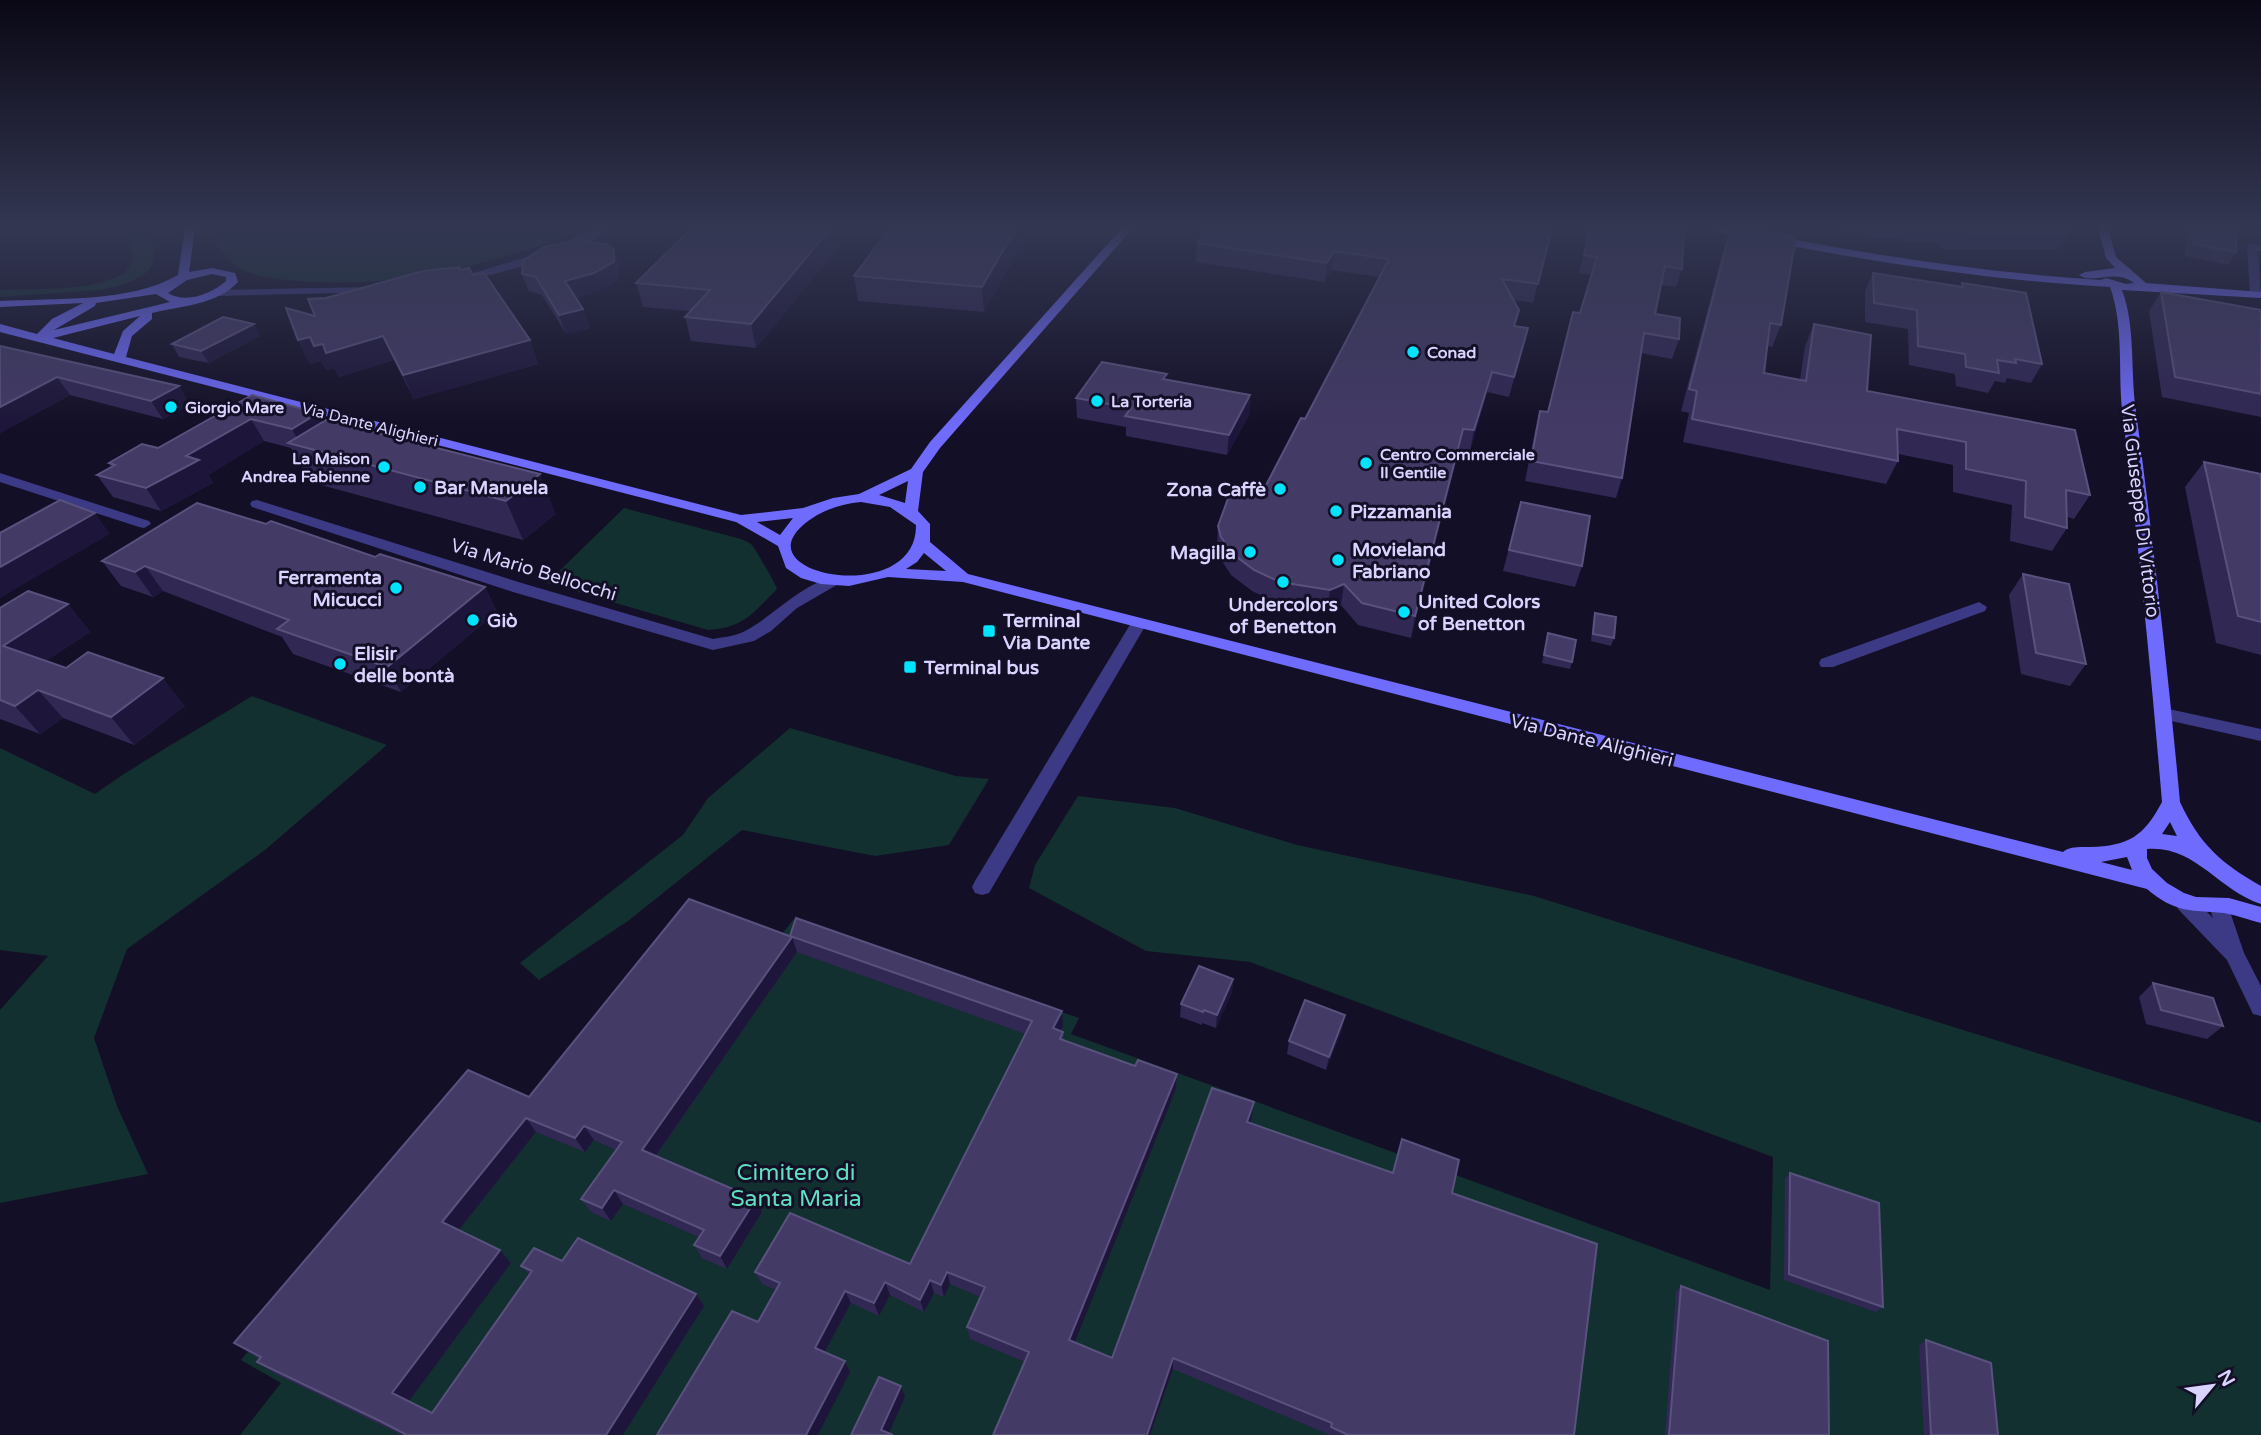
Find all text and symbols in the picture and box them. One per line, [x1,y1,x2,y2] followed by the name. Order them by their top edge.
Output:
[1427,343,1476,363] place label: Conad
[1405,344,1421,360] marker: Conad
[1111,392,1192,412] place label: La Torteria
[1089,393,1105,409] marker: La Torteria
[185,398,284,418] place label: Giorgio Mare
[299,398,440,452] street label: Via Dante Alighieri
[163,399,179,415] marker: Giorgio Mare
[2116,403,2164,619] street label: Via Giuseppe Di Vittorio
[1380,445,1535,483] place label: Centro Commerciale Il Gentile
[241,449,370,487] place label: La Maison Andrea Fabienne
[1358,455,1374,471] marker: Centro Commerciale Il Gentile
[376,459,392,475] marker: La Maison Andrea Fabienne
[434,477,548,499] place label: Bar Manuela
[412,479,428,495] marker: Bar Manuela
[1167,479,1266,501] place label: Zona Caffè
[1272,481,1288,497] marker: Zona Caffè
[1350,501,1452,523] place label: Pizzamania
[1328,503,1344,519] marker: Pizzamania
[448,534,619,606] street label: Via Mario Bellocchi
[1352,539,1446,583] place label: Movieland Fabriano
[1170,542,1236,565] place label: Magilla
[1242,544,1258,560] marker: Magilla
[1330,552,1346,568] marker: Movieland Fabriano
[278,567,382,611] place label: Ferramenta Micucci
[1275,574,1291,590] marker: Undercolors of Benetton
[388,580,404,596] marker: Ferramenta Micucci
[1418,591,1540,635] place label: United Colors of Benetton
[1228,594,1338,638] place label: Undercolors of Benetton
[1396,604,1412,620] marker: United Colors of Benetton
[487,610,518,632] place label: Giò
[1002,610,1091,654] place label: Terminal Via Dante
[465,612,481,628] marker: Giò
[981,623,997,639] marker: Terminal Via Dante
[354,643,455,687] place label: Elisir delle bontà
[332,656,348,672] marker: Elisir delle bontà
[923,657,1039,679] place label: Terminal bus
[902,659,918,675] marker: Terminal bus
[1508,710,1675,772] street label: Via Dante Alighieri
[730,1159,862,1213] park label: Cimitero di Santa Maria
[2177,1351,2247,1421] north arrow
[2213,1366,2239,1390] text: N

